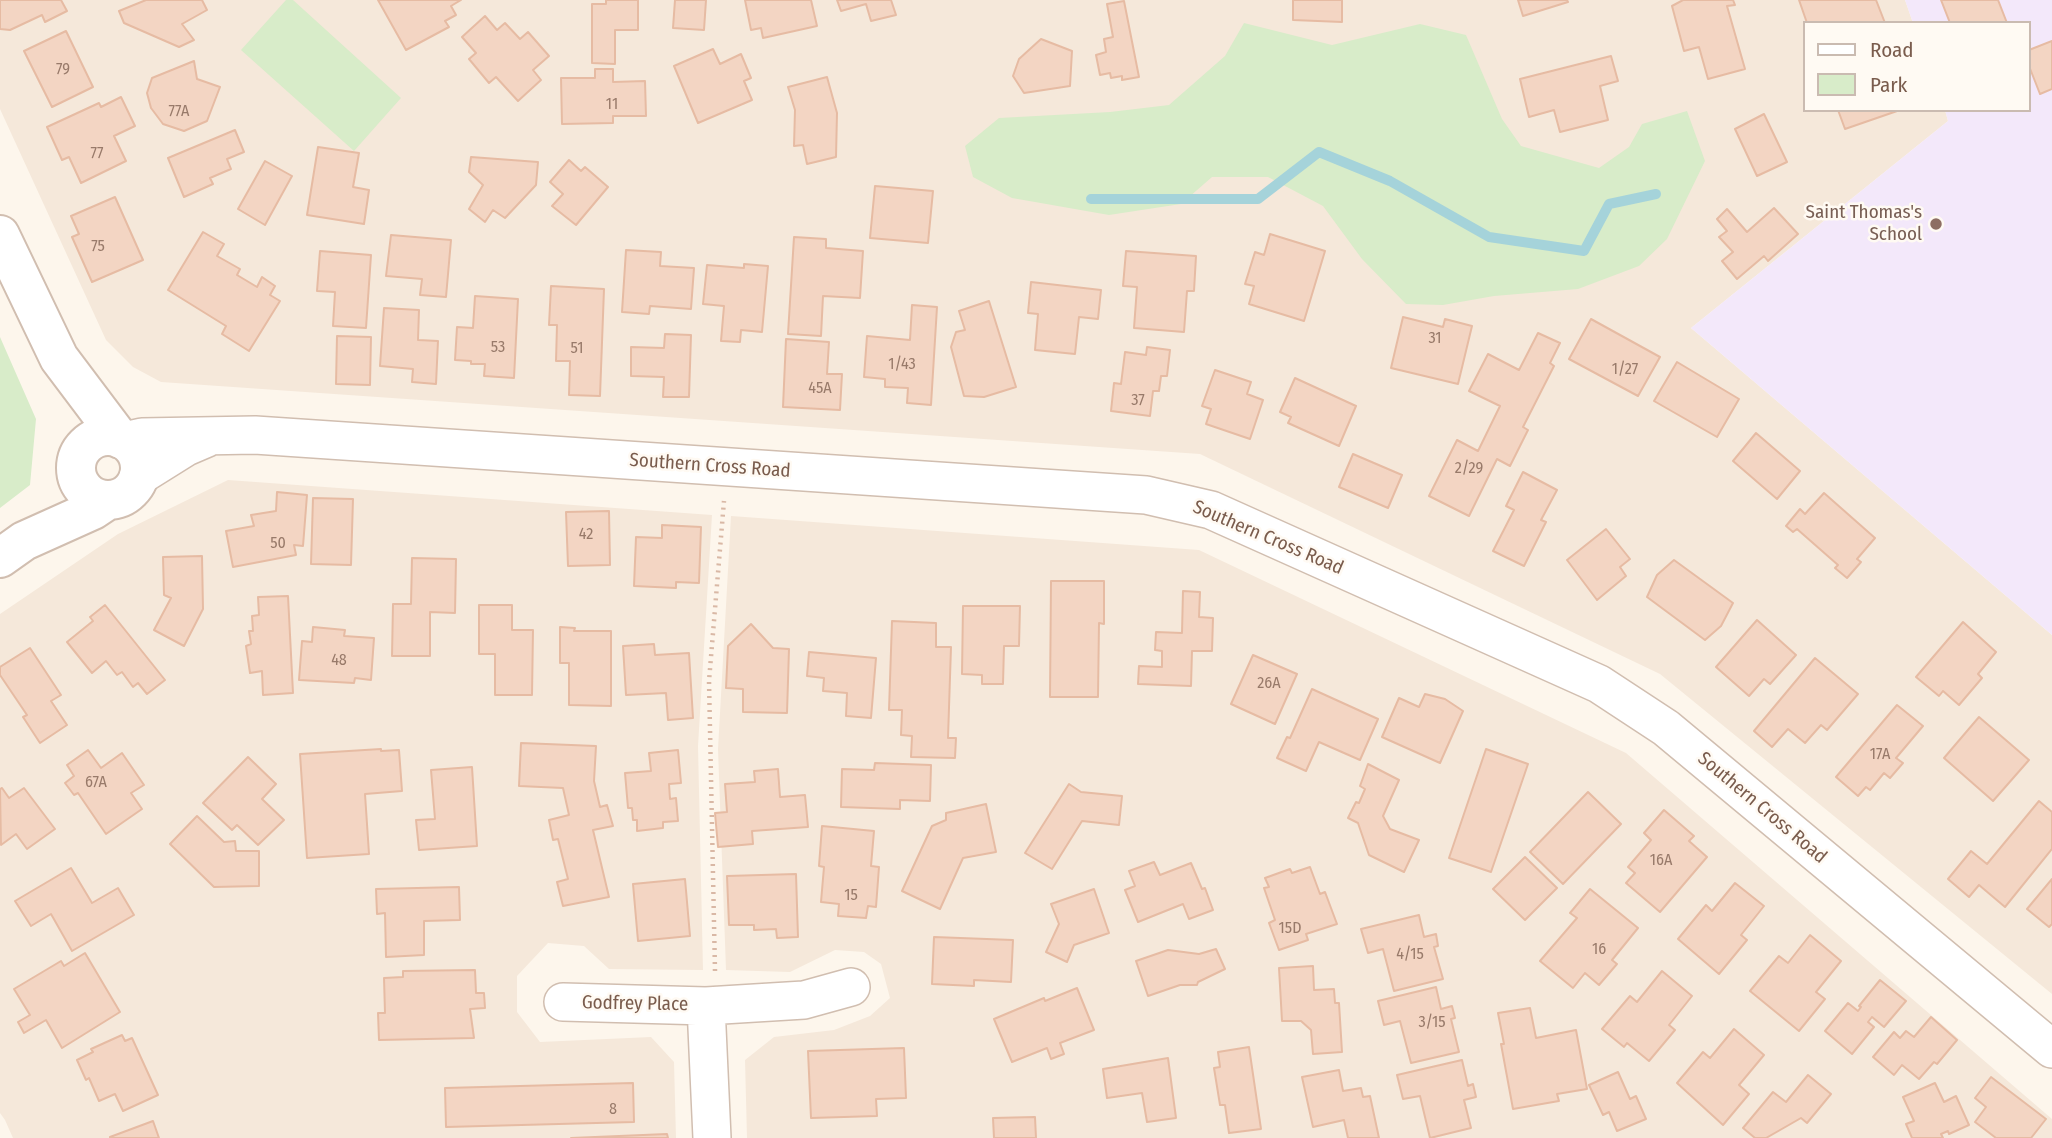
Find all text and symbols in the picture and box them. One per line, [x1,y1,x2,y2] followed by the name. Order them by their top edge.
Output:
[1804,21,2031,112] legend
[1870,37,1914,63] text: Road
[56,60,70,80] house number: 79
[1870,72,1907,98] text: Park
[606,95,618,115] house number: 11
[169,102,189,122] house number: 77A
[90,144,104,164] house number: 77
[1806,202,1922,246] place label: Saint Thomas's School
[1928,216,1944,232] marker: Saint Thomas's School
[91,237,105,257] house number: 75
[1428,329,1442,349] house number: 31
[491,338,505,358] house number: 53
[571,339,583,359] house number: 51
[888,355,916,375] house number: 1/43
[1612,360,1638,380] house number: 1/27
[808,379,832,399] house number: 45A
[1131,391,1145,411] house number: 37
[629,449,791,483] street label: Southern Cross Road
[1455,459,1483,479] house number: 2/29
[1189,496,1347,580] street label: Southern Cross Road
[579,525,593,545] house number: 42
[270,534,286,554] house number: 50
[331,651,347,671] house number: 48
[1257,674,1281,694] house number: 26A
[1870,745,1890,765] house number: 17A
[1693,747,1831,869] street label: Southern Cross Road
[85,773,107,793] house number: 67A
[1650,851,1672,871] house number: 16A
[844,886,858,906] house number: 15
[1279,919,1301,939] house number: 15D
[1592,940,1606,960] house number: 16
[1396,945,1424,965] house number: 4/15
[582,992,688,1016] street label: Godfrey Place
[1418,1013,1446,1033] house number: 3/15
[609,1100,617,1120] house number: 8

